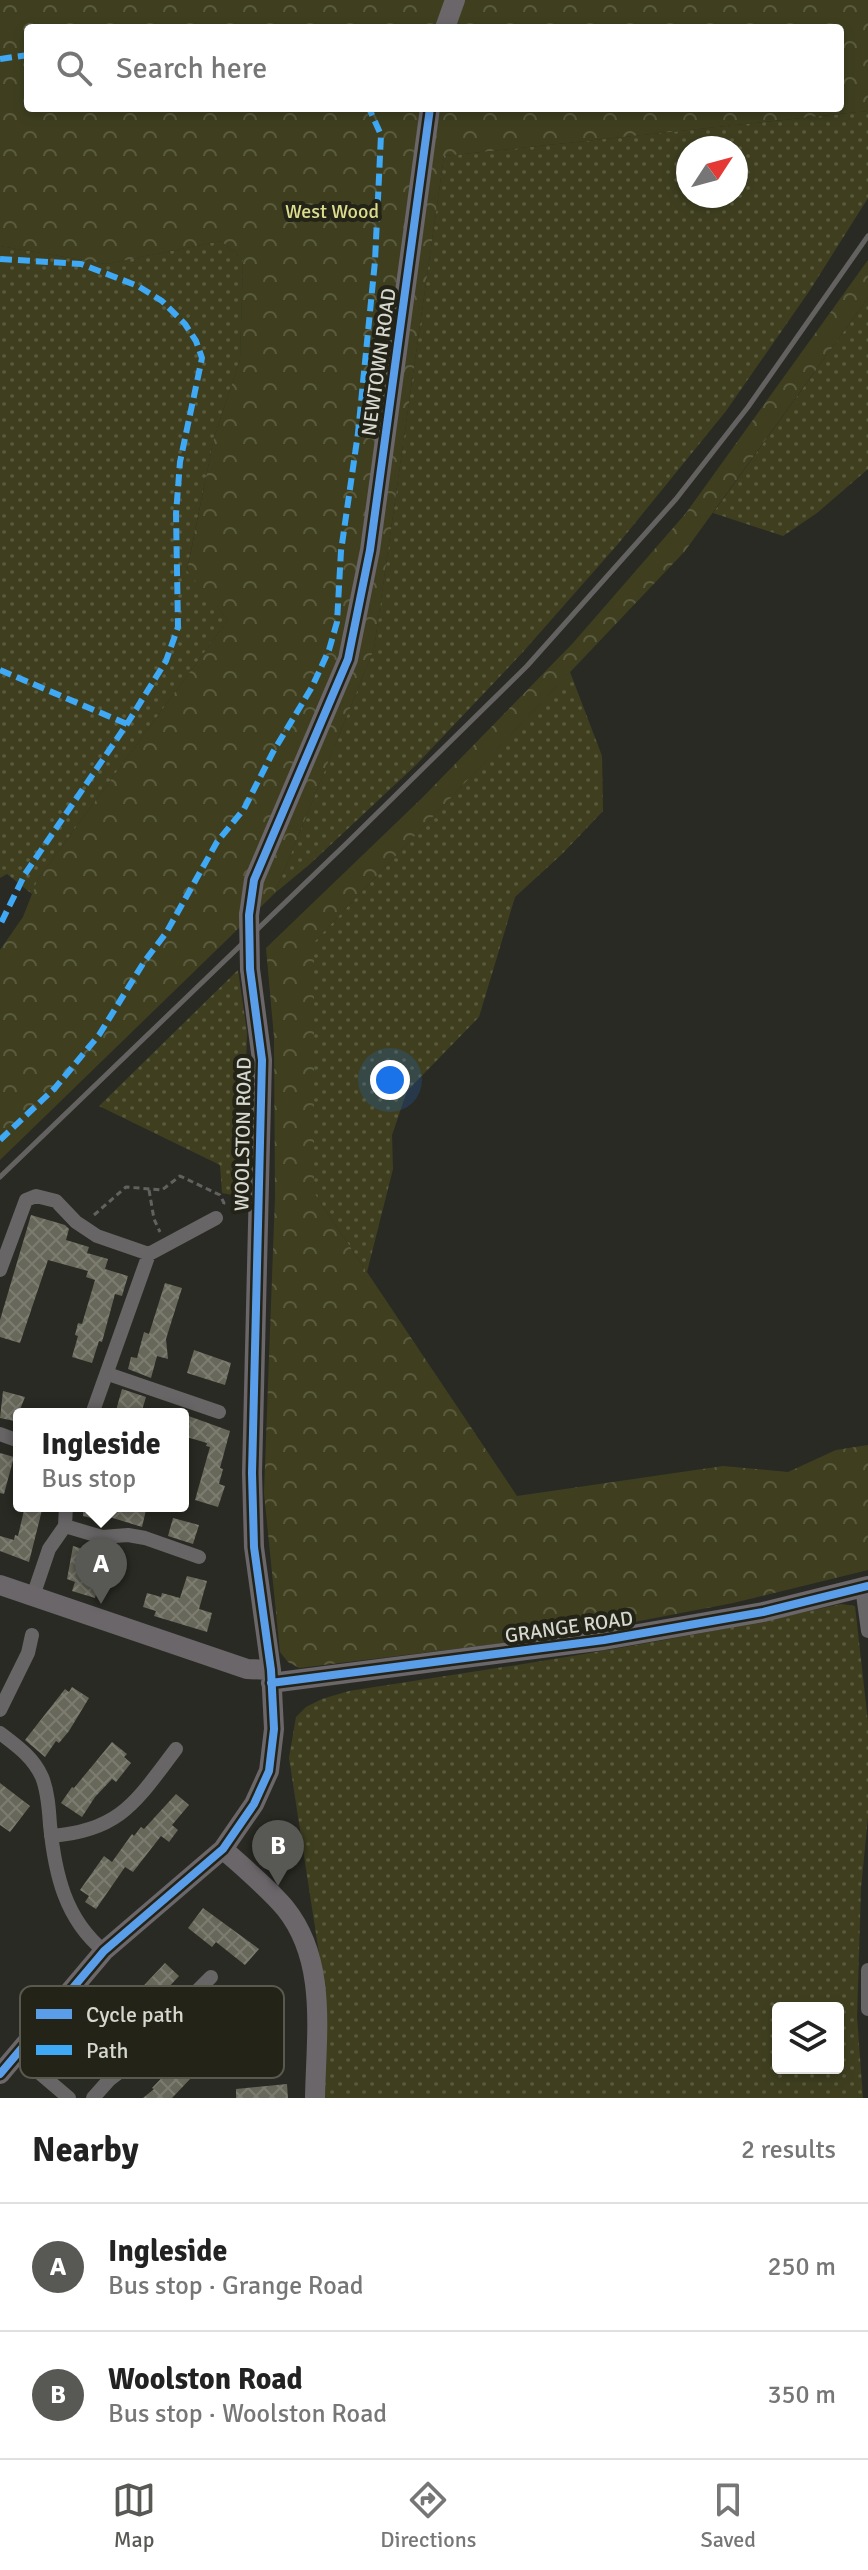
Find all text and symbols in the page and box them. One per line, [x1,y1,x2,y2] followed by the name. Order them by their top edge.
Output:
[24,24,844,112] search box
[52,46,96,90] icon: search
[116,50,267,87] text: Search here
[676,136,748,208] north arrow
[285,199,379,224] park label: West Wood
[356,286,402,438] street label: NEWTOWN ROAD
[229,1057,257,1211] street label: WOOLSTON ROAD
[370,1060,410,1100] your location
[13,1408,189,1512] popup
[41,1426,161,1463] text: Ingleside
[41,1463,136,1495] text: Bus stop
[75,1538,127,1604] pin: A
[503,1606,635,1648] street label: GRANGE ROAD
[252,1820,304,1886] pin: B
[20,1986,284,2078] legend
[86,2001,184,2028] text: Cycle path
[772,2002,844,2074] map controls
[772,2002,844,2074] button: layers
[86,2037,129,2064] text: Path
[32,2129,139,2171] text: Nearby
[741,2134,836,2166] text: 2 results
[108,2233,227,2270] text: Ingleside
[50,2251,66,2283] text: A
[767,2251,836,2283] text: 250 m
[108,2270,364,2302] text: Bus stop · Grange Road
[108,2361,303,2398] text: Woolston Road
[50,2379,66,2411] text: B
[767,2379,836,2411] text: 350 m
[108,2398,387,2430] text: Bus stop · Woolston Road
[112,2478,156,2553] tab: Map
[380,2478,476,2553] tab: Directions
[701,2478,756,2553] tab: Saved

